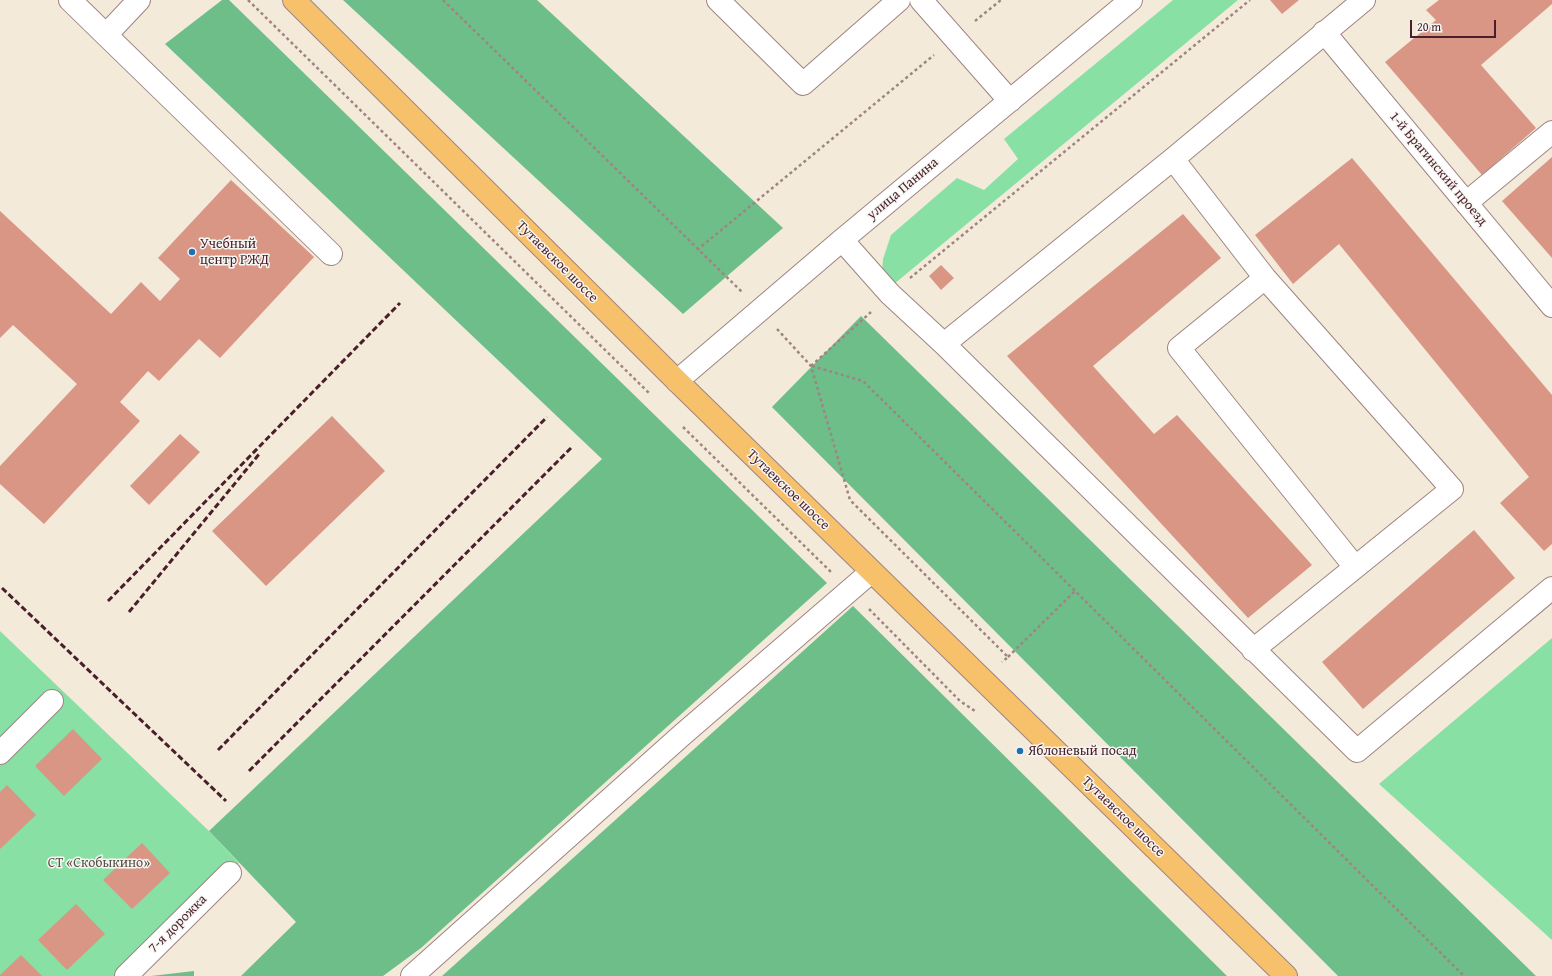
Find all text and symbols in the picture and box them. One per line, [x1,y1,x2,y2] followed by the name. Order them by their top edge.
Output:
[1412,12,1498,38] scale bar
[1417,18,1441,35] text: 20 m
[1385,109,1491,229] street label: 1-й Брагинский проезд
[864,154,942,224] street label: улица Панина
[513,218,601,306] street label: Тутаевское шоссе
[200,236,269,268] place label: Учебный центр РЖД
[187,247,197,257] marker: Учебный центр РЖД
[743,446,833,534] street label: Тутаевское шоссе
[1028,743,1136,759] place label: Яблоневый посад
[1015,746,1025,756] marker: Яблоневый посад
[1078,773,1168,861] street label: Тутаевское шоссе
[48,855,150,871] park label: СТ «Скобыкино»
[145,891,211,957] street label: 7-я дорожка

